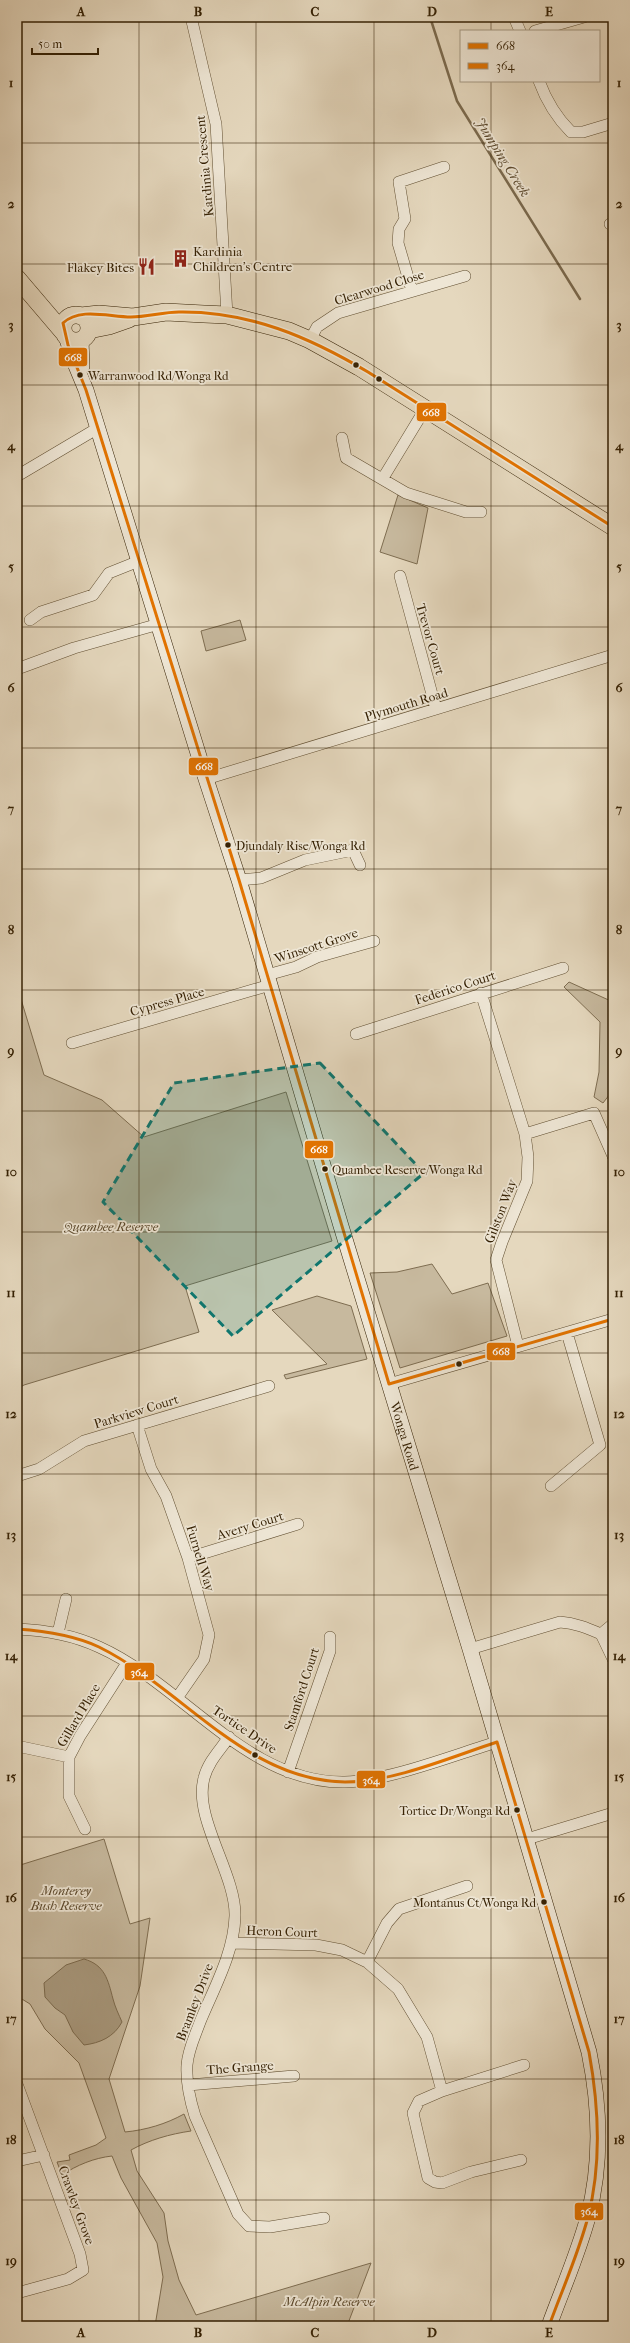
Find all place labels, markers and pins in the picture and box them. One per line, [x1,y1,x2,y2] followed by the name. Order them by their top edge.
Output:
[193,244,293,274] place label: Kardinia Children's Centre
[170,248,190,268] building icon: Kardinia Children's Centre
[137,257,157,277] restaurant icon: Flakey Bites
[67,260,134,275] place label: Flakey Bites
[351,360,361,370] unlabelled marker
[87,369,229,383] place label: Warranwood Rd/Wonga Rd
[75,370,85,380] marker: Warranwood Rd/Wonga Rd
[374,374,384,384] unlabelled marker
[236,839,366,853] place label: Djundaly Rise/Wonga Rd
[223,840,233,850] marker: Djundaly Rise/Wonga Rd
[332,1163,483,1177] place label: Quambee Reserve/Wonga Rd
[320,1164,330,1174] marker: Quambee Reserve/Wonga Rd
[454,1359,464,1369] unlabelled marker
[250,1750,260,1760] unlabelled marker
[400,1804,510,1818] place label: Tortice Dr/Wonga Rd
[512,1805,522,1815] marker: Tortice Dr/Wonga Rd
[413,1896,536,1910] place label: Montanus Ct/Wonga Rd
[539,1897,549,1907] marker: Montanus Ct/Wonga Rd

